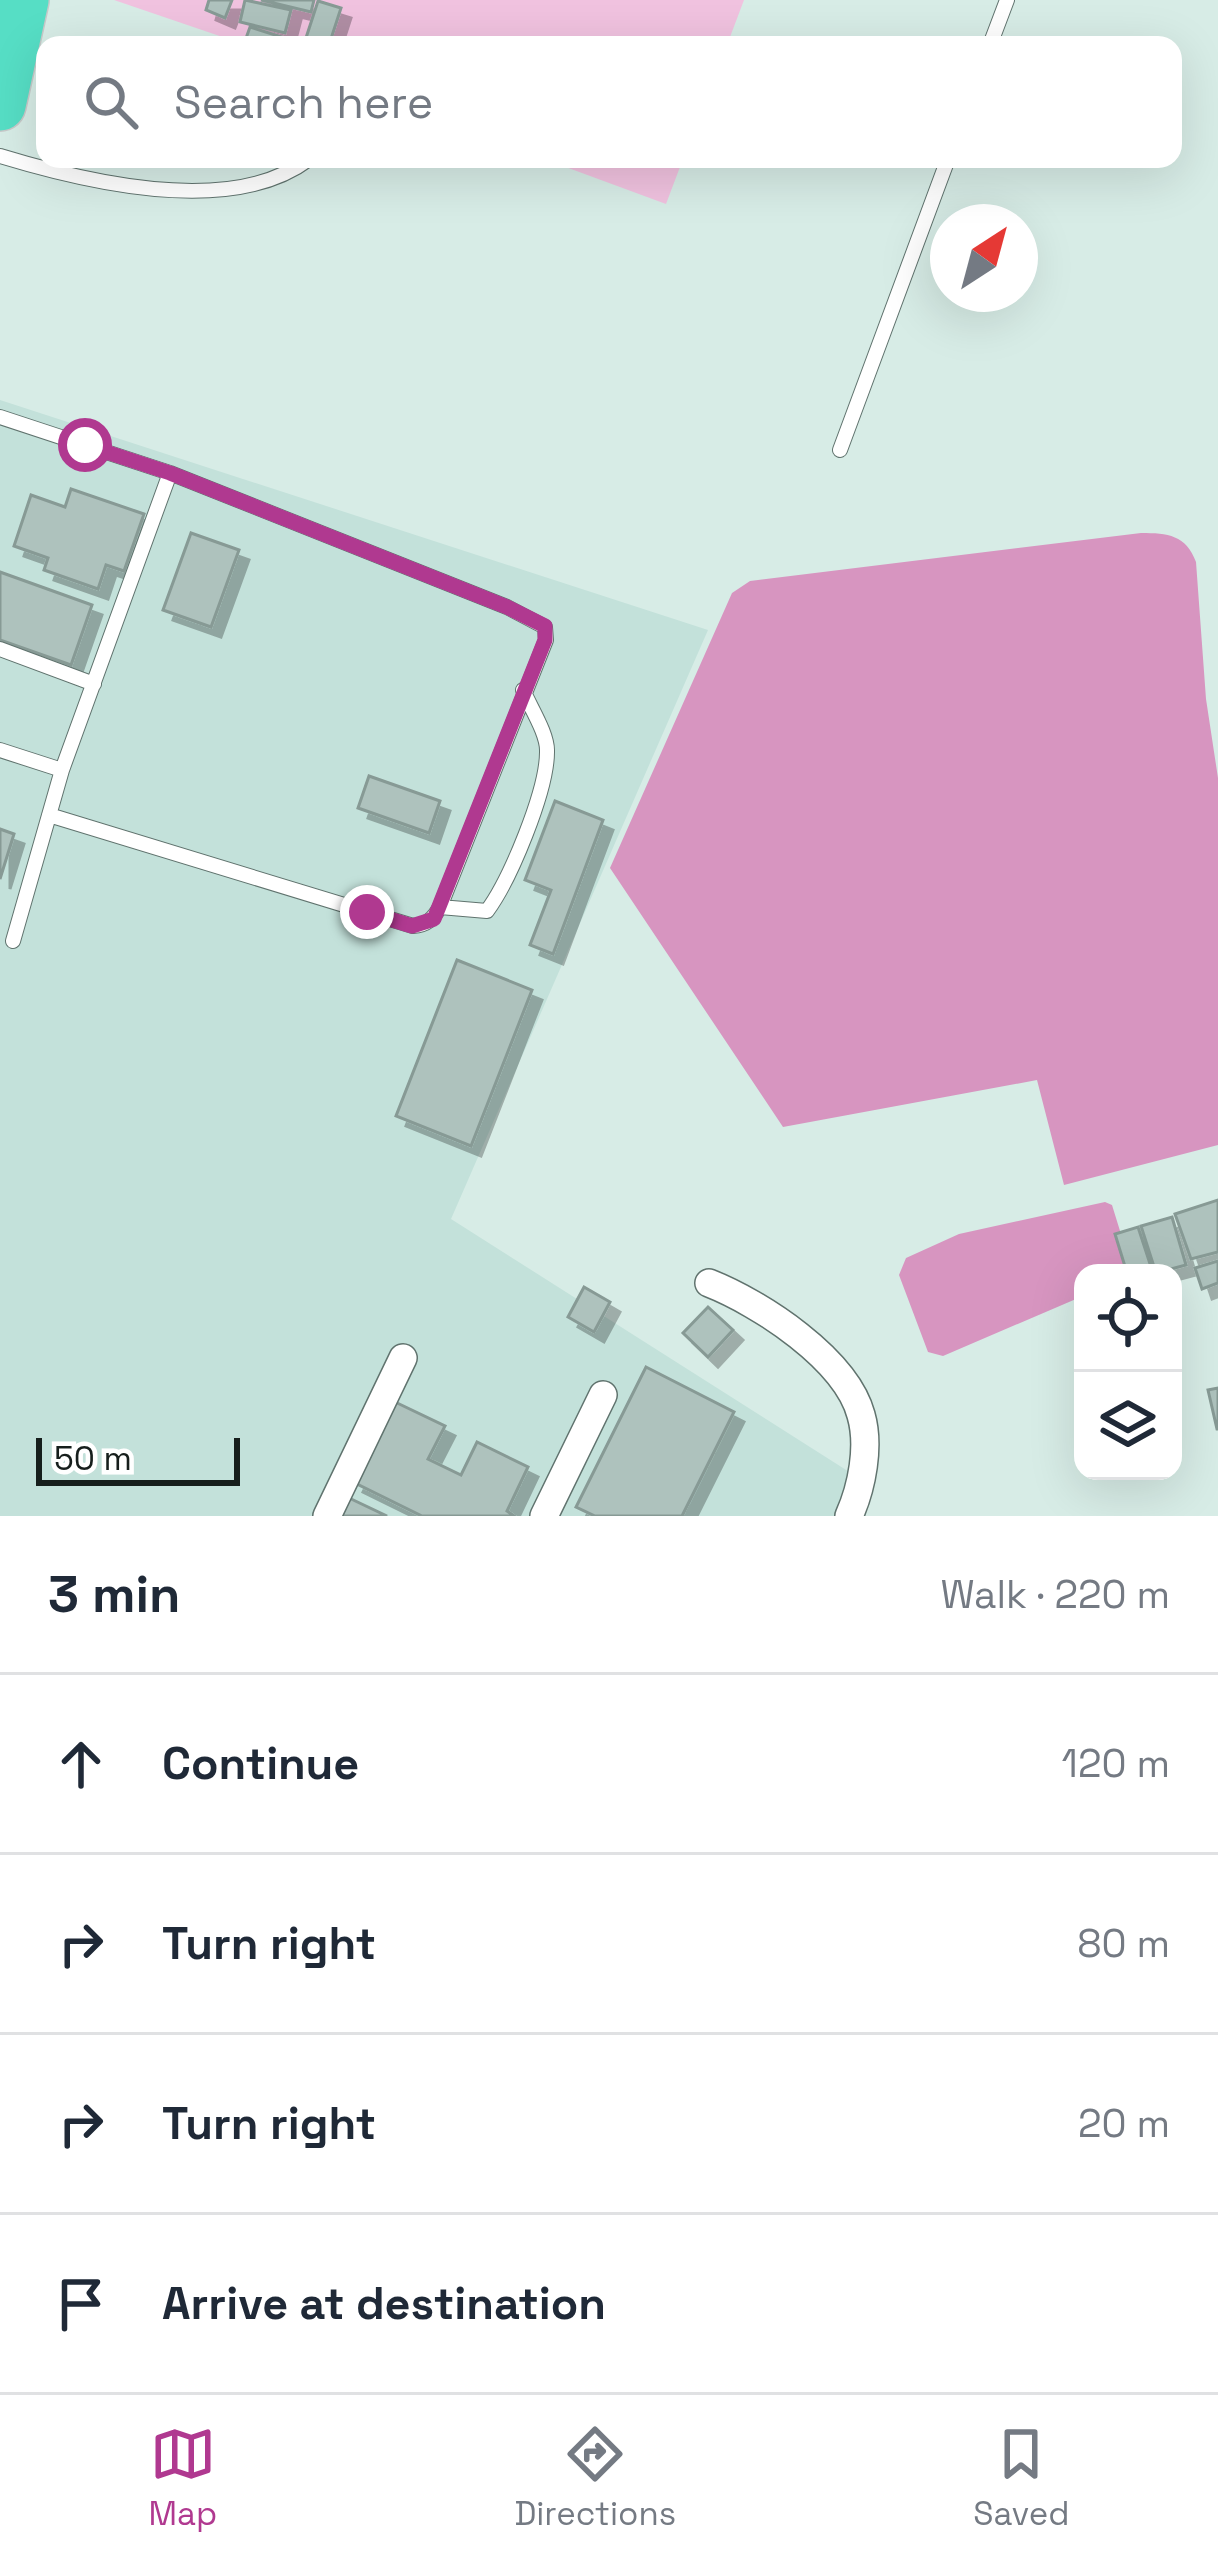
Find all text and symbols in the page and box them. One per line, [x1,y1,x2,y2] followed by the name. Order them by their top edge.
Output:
[36,36,1182,168] search box
[78,69,144,135] icon: search
[174,74,433,131] text: Search here
[930,204,1038,312] north arrow
[58,418,112,472] route start
[340,885,394,939] route end
[1074,1264,1182,1480] map controls
[1074,1264,1182,1372] button: locate
[1074,1372,1182,1480] button: layers
[36,1432,240,1485] scale bar
[54,1438,132,1480] text: 50 m
[48,1562,181,1627] text: 3 min
[940,1570,1170,1619] text: Walk · 220 m
[48,1731,114,1797] icon: ahead
[162,1735,359,1792] text: Continue
[1062,1739,1170,1788] text: 120 m
[48,1911,114,1977] icon: right
[162,1915,376,1972] text: Turn right
[1077,1919,1170,1968] text: 80 m
[48,2091,114,2157] icon: right
[162,2095,376,2152] text: Turn right
[1078,2099,1170,2148] text: 20 m
[48,2271,114,2337] icon: arrive
[162,2275,606,2332] text: Arrive at destination
[149,2421,217,2535] tab: Map
[514,2421,676,2535] tab: Directions
[973,2421,1069,2535] tab: Saved

